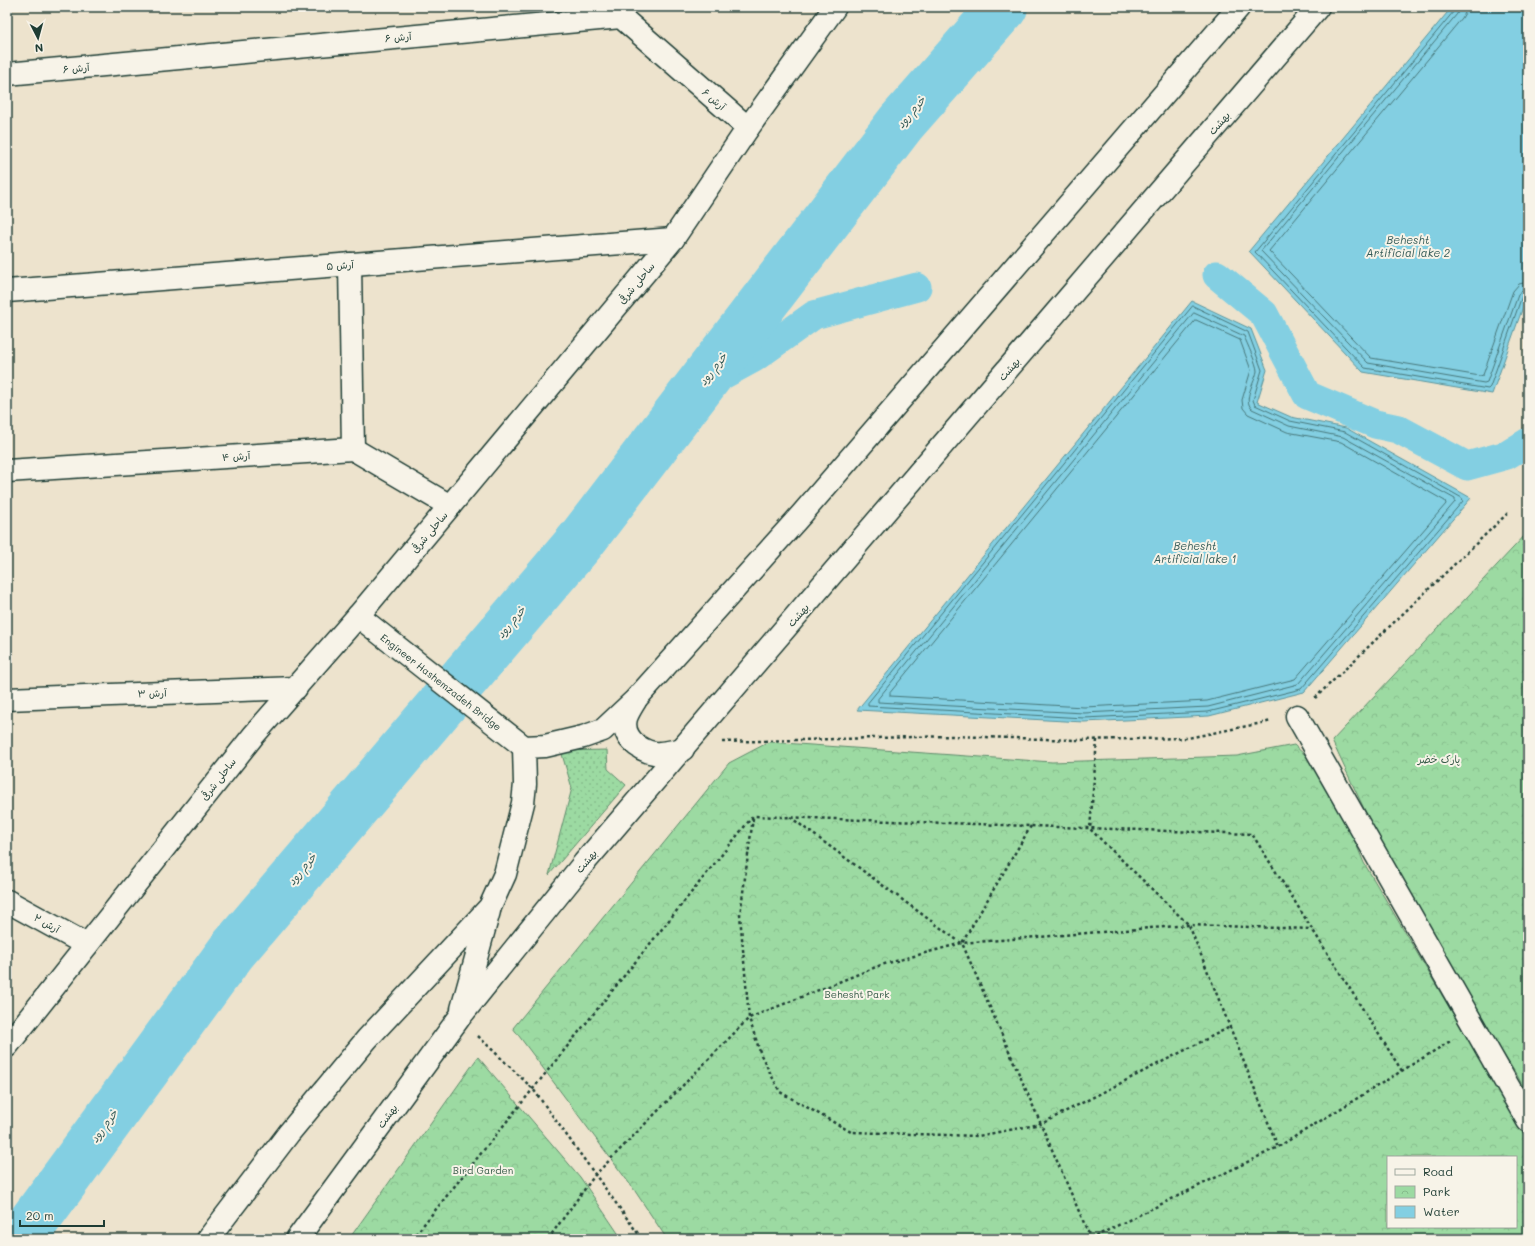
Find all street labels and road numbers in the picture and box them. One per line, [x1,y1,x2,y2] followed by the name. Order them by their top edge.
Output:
[384,29,412,45] street label: آرش ۶
[62,60,90,76] street label: آرش ۶
[699,85,729,113] street label: آرش ۶
[1205,108,1233,138] street label: بهشت
[326,257,355,273] street label: آرش ۵
[614,259,658,307] street label: ساحلی شرقی
[995,354,1023,384] street label: بهشت
[221,448,251,464] street label: آرش ۴
[407,508,451,556] street label: ساحلی شرقی
[784,600,812,630] street label: بهشت
[378,630,504,734] street label: Engineer Hashemzadeh Bridge
[137,685,167,701] street label: آرش ۳
[197,755,240,804] street label: ساحلی شرقی
[572,846,600,876] street label: بهشت
[32,910,63,936] street label: آرش ۲
[374,1101,400,1131] street label: بهشت

